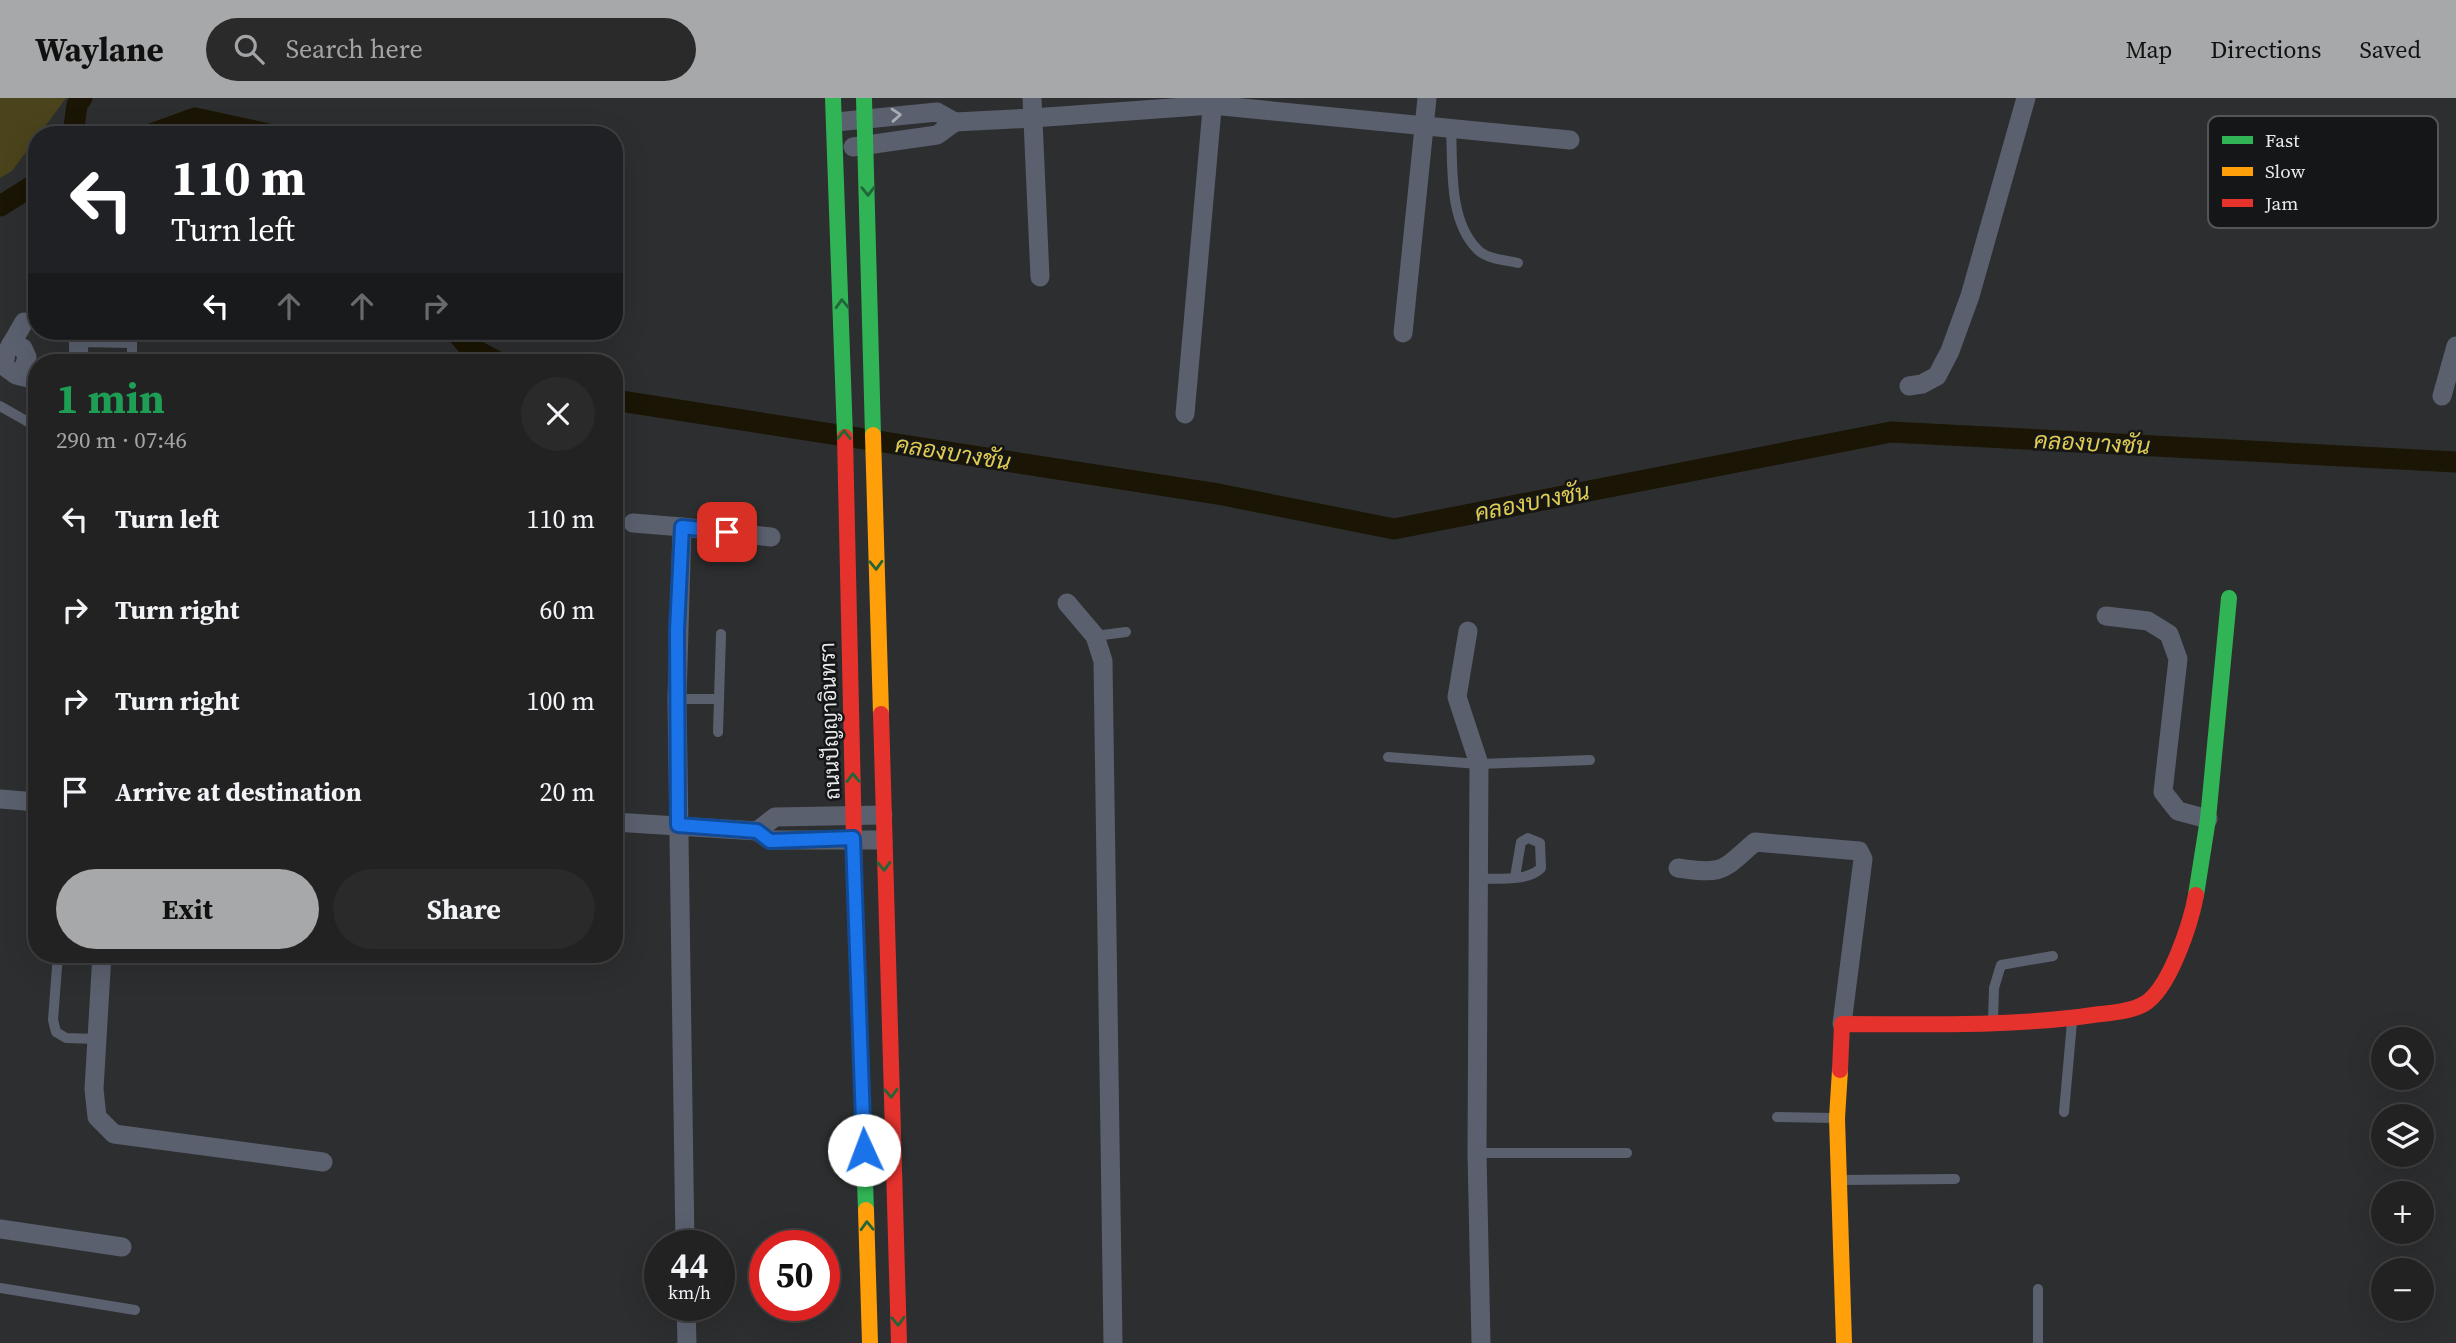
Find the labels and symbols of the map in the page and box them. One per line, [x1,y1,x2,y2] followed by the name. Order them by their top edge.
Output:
[891,107,902,122] one-way arrow
[2208,116,2438,228] legend
[2265,127,2300,153] text: Fast
[2265,158,2306,184] text: Slow
[860,186,876,196] one-way arrow
[2264,190,2298,216] text: Jam
[835,298,850,309] one-way arrow
[2033,424,2151,462] water label: คลองบางชัน
[893,428,1013,478] water label: คลองบางชัน
[836,430,852,440] one-way arrow
[1472,475,1592,529] water label: คลองบางชัน
[697,502,757,562] pin
[868,560,883,571] one-way arrow
[812,642,847,800] street label: ถนนปัญญาอินทรา
[845,772,861,783] one-way arrow
[876,861,891,872] one-way arrow
[883,1088,898,1099] one-way arrow
[827,1113,901,1187] position arrow
[859,1220,874,1231] one-way arrow
[749,1230,840,1321] speed limit sign: 50
[890,1315,905,1326] one-way arrow

